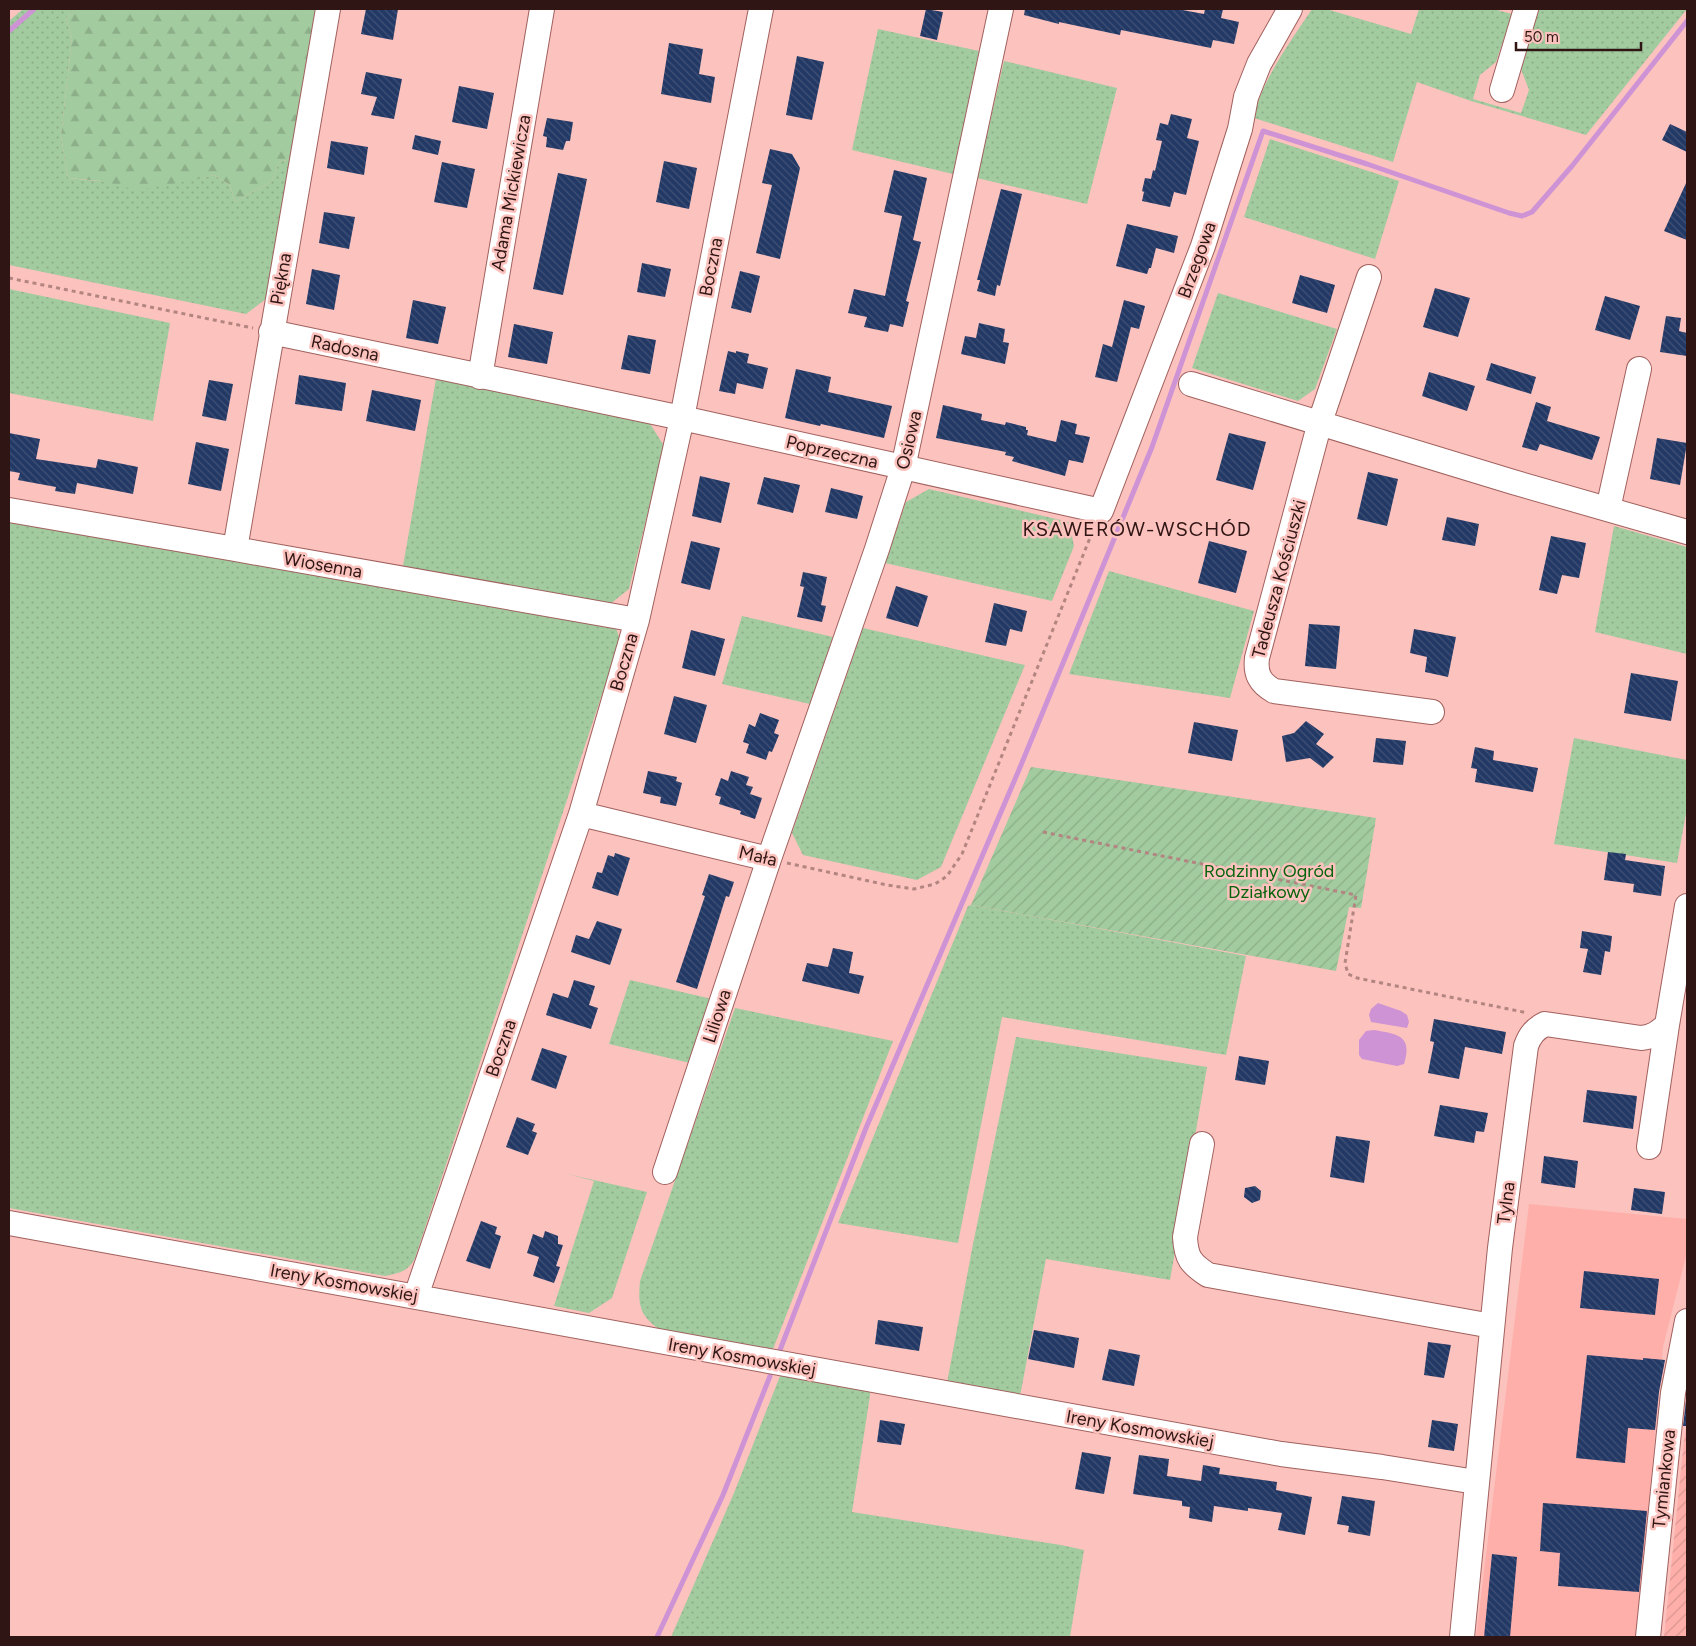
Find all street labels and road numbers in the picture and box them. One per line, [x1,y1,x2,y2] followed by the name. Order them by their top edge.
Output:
[486,113,536,273] street label: Adama Mickiewicza
[1173,219,1221,301] street label: Brzegowa
[695,236,727,298] street label: Boczna
[266,251,296,307] street label: Piękna
[309,330,381,366] street label: Radosna
[892,408,926,472] street label: Osiowa
[784,431,880,473] street label: Poprzeczna
[1247,497,1311,661] street label: Tadeusza Kościuszki
[282,547,364,583] street label: Wiosenna
[605,630,643,694] street label: Boczna
[737,841,779,871] street label: Mała
[698,986,736,1046] street label: Liliowa
[481,1016,521,1080] street label: Boczna
[1492,1181,1520,1225] street label: Tylna
[268,1259,420,1307] street label: Ireny Kosmowskiej
[666,1333,818,1381] street label: Ireny Kosmowskiej
[1064,1405,1216,1453] street label: Ireny Kosmowskiej
[1648,1428,1680,1530] street label: Tymiankowa

